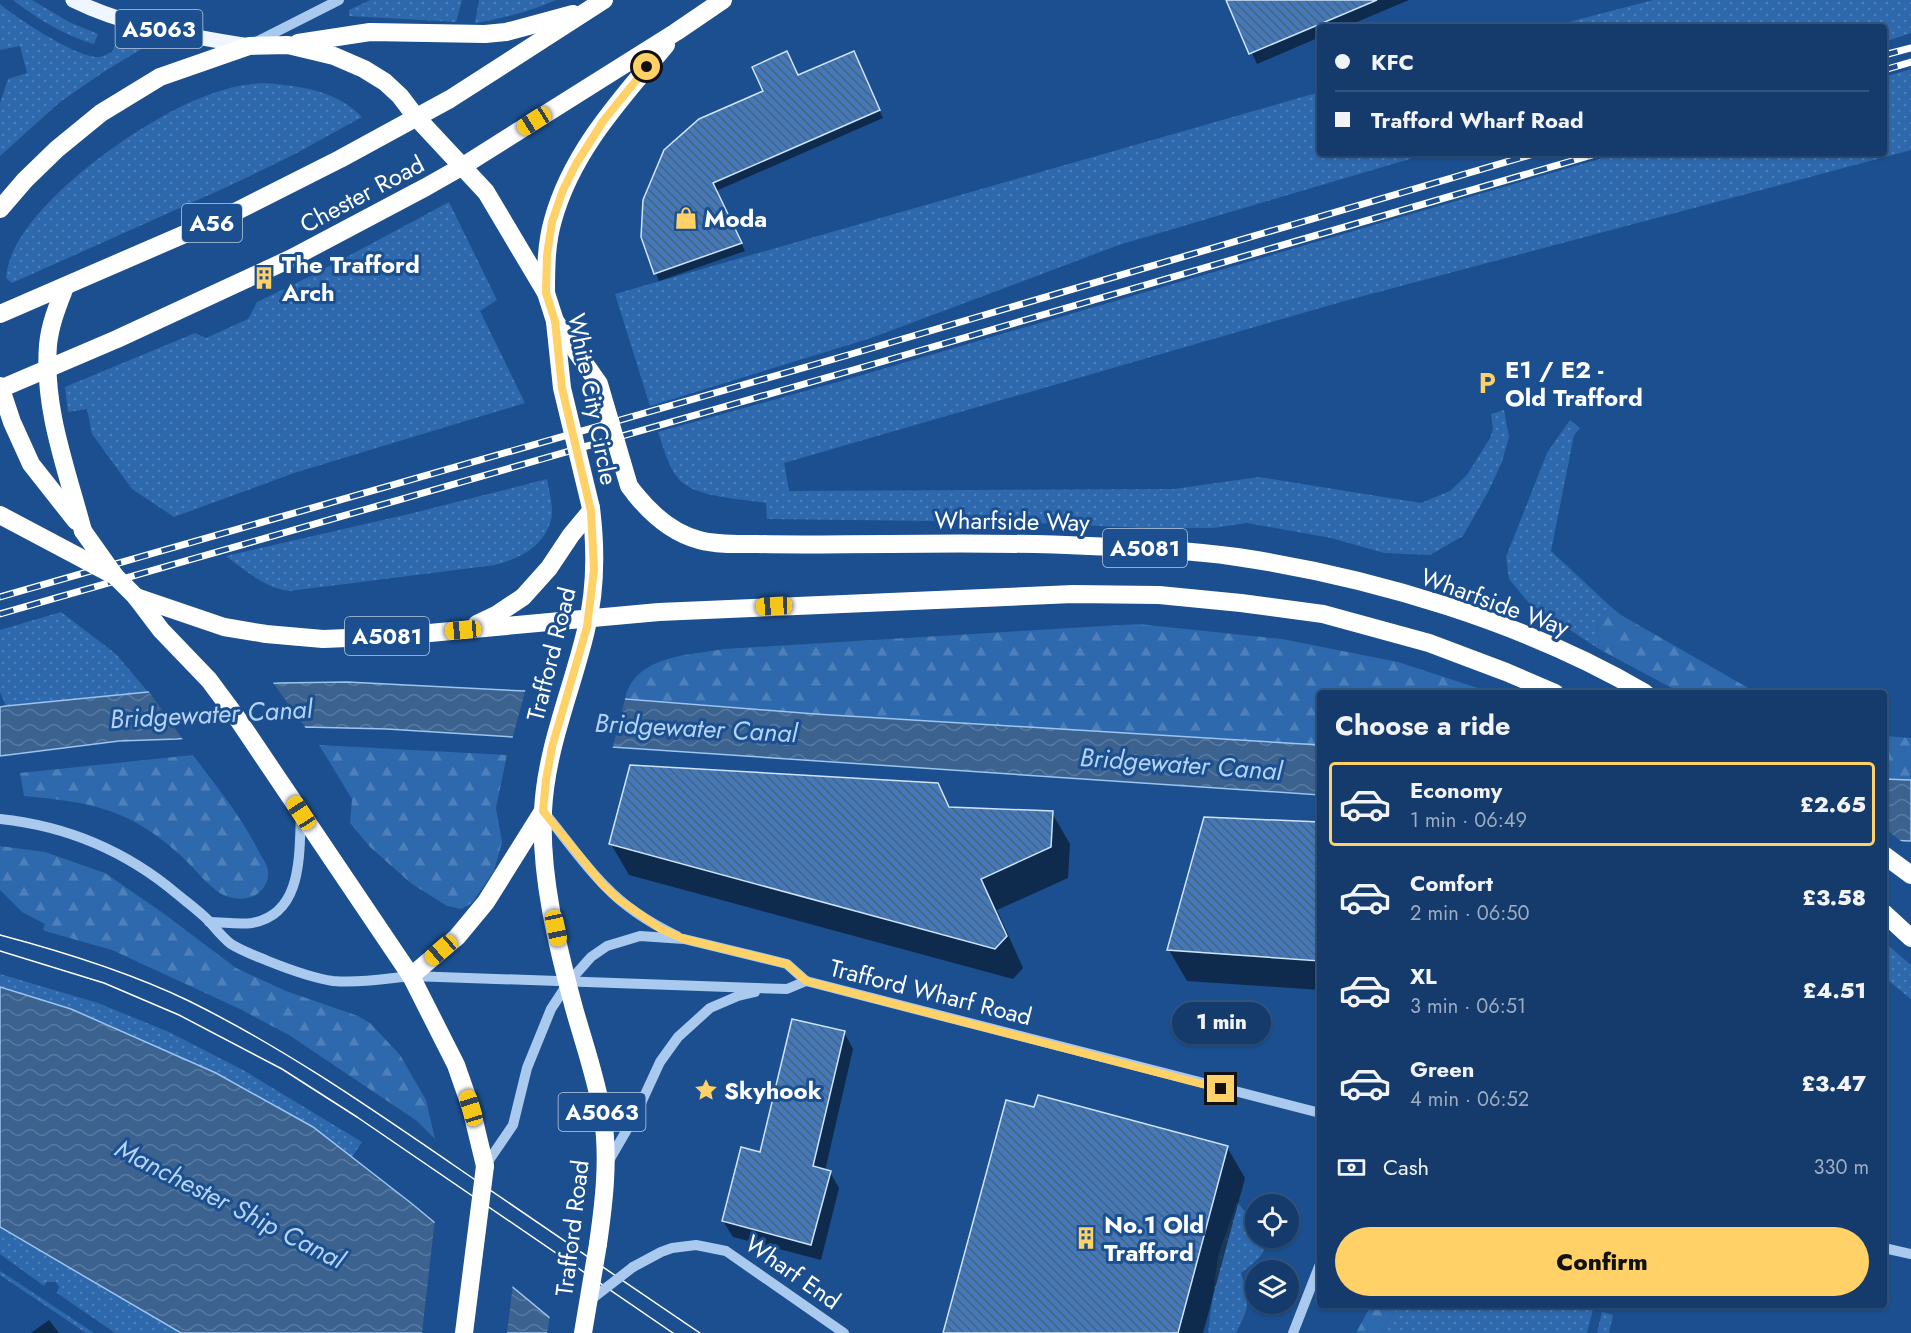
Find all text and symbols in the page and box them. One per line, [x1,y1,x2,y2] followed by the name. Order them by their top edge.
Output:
[116,10,202,48] road number: A5063
[1371,46,1414,78] text: KFC
[633,53,660,80] route start
[514,104,554,138] car
[1371,104,1583,136] text: Trafford Wharf Road
[294,147,430,241] street label: Chester Road
[704,201,767,236] place label: Moda
[182,204,242,242] road number: A56
[673,205,699,231] shop icon: Moda
[281,247,420,310] place label: The Trafford Arch
[251,265,277,291] building icon: The Trafford Arch
[559,310,627,488] street label: White City Circle
[1505,352,1643,415] place label: E1 / E2 - Old Trafford
[1474,370,1500,396] parking icon: E1 / E2 - Old Trafford
[934,502,1090,540] street label: Wharfside Way
[1103,529,1187,567] road number: A5081
[1416,559,1574,645] street label: Wharfside Way
[517,583,585,725] street label: Trafford Road
[756,596,792,616] car
[345,617,429,655] road number: A5081
[444,619,482,641] car
[109,690,314,738] water label: Bridgewater Canal
[594,704,799,752] water label: Bridgewater Canal
[1335,706,1510,745] text: Choose a ride
[1079,738,1285,790] water label: Bridgewater Canal
[1410,774,1502,806] text: Economy
[1338,777,1392,831] icon: car
[1800,788,1866,820] text: £2.65
[284,793,318,833] car
[1410,806,1527,835] text: 1 min · 06:49
[1410,867,1493,899] text: Comfort
[1338,870,1392,924] icon: car
[1802,881,1866,913] text: £3.58
[1410,899,1529,928] text: 2 min · 06:50
[543,909,569,947] car
[422,931,460,969] car
[826,950,1036,1034] street label: Trafford Wharf Road
[1410,960,1437,992] text: XL
[1338,963,1392,1017] icon: car
[1803,974,1866,1006] text: £4.51
[1410,992,1526,1021] text: 3 min · 06:51
[1172,1002,1270,1044] callout: 1 min
[1196,1008,1247,1037] text: 1 min
[1410,1053,1474,1085] text: Green
[1338,1056,1392,1110] icon: car
[1801,1067,1866,1099] text: £3.47
[724,1073,822,1108] place label: Skyhook
[1207,1075,1234,1102] route end
[693,1077,719,1103] place icon: Skyhook
[1410,1085,1529,1114] text: 4 min · 06:52
[457,1088,485,1128] car
[558,1093,646,1131] road number: A5063
[109,1130,352,1279] water label: Manchester Ship Canal
[1335,1151,1368,1184] icon: cash
[1383,1151,1429,1183] text: Cash
[1814,1153,1869,1182] text: 330 m
[546,1158,598,1298] street label: Trafford Road
[1245,1194,1299,1314] map controls
[1245,1194,1299,1248] button: locate
[1104,1207,1204,1270] place label: No.1 Old Trafford
[1073,1225,1099,1251] building icon: No.1 Old Trafford
[738,1226,848,1318] street label: Wharf End
[1335,1227,1869,1296] button: Confirm
[1245,1260,1299,1314] button: layers

